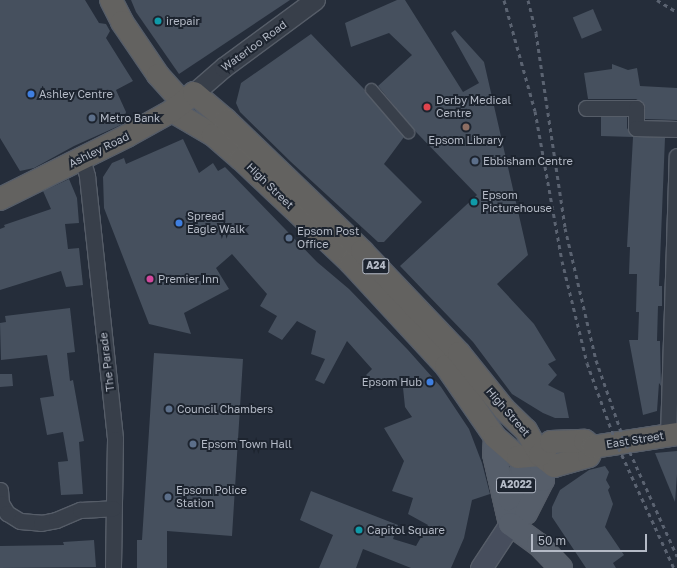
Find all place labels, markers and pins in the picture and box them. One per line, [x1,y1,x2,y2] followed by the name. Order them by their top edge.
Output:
[166,14,200,28] place label: irepair
[153,16,163,26] marker: irepair
[39,87,113,101] place label: Ashley Centre
[26,89,36,99] marker: Ashley Centre
[436,94,511,120] place label: Derby Medical Centre
[421,101,433,113] marker: Derby Medical Centre
[100,111,160,125] place label: Metro Bank
[87,113,97,123] marker: Metro Bank
[461,122,471,132] marker: Epsom Library
[428,133,504,147] place label: Epsom Library
[483,154,573,168] place label: Ebbisham Centre
[470,156,480,166] marker: Ebbisham Centre
[482,189,552,215] place label: Epsom Picturehouse
[469,197,479,207] marker: Epsom Picturehouse
[187,210,245,236] place label: Spread Eagle Walk
[174,218,184,228] marker: Spread Eagle Walk
[297,225,359,251] place label: Epsom Post Office
[284,233,294,243] marker: Epsom Post Office
[158,272,219,286] place label: Premier Inn
[145,274,155,284] marker: Premier Inn
[362,375,422,389] place label: Epsom Hub
[425,377,435,387] marker: Epsom Hub
[177,402,273,416] place label: Council Chambers
[164,404,174,414] marker: Council Chambers
[201,437,292,451] place label: Epsom Town Hall
[188,439,198,449] marker: Epsom Town Hall
[176,484,247,510] place label: Epsom Police Station
[163,492,173,502] marker: Epsom Police Station
[367,523,445,537] place label: Capitol Square
[354,525,364,535] marker: Capitol Square

